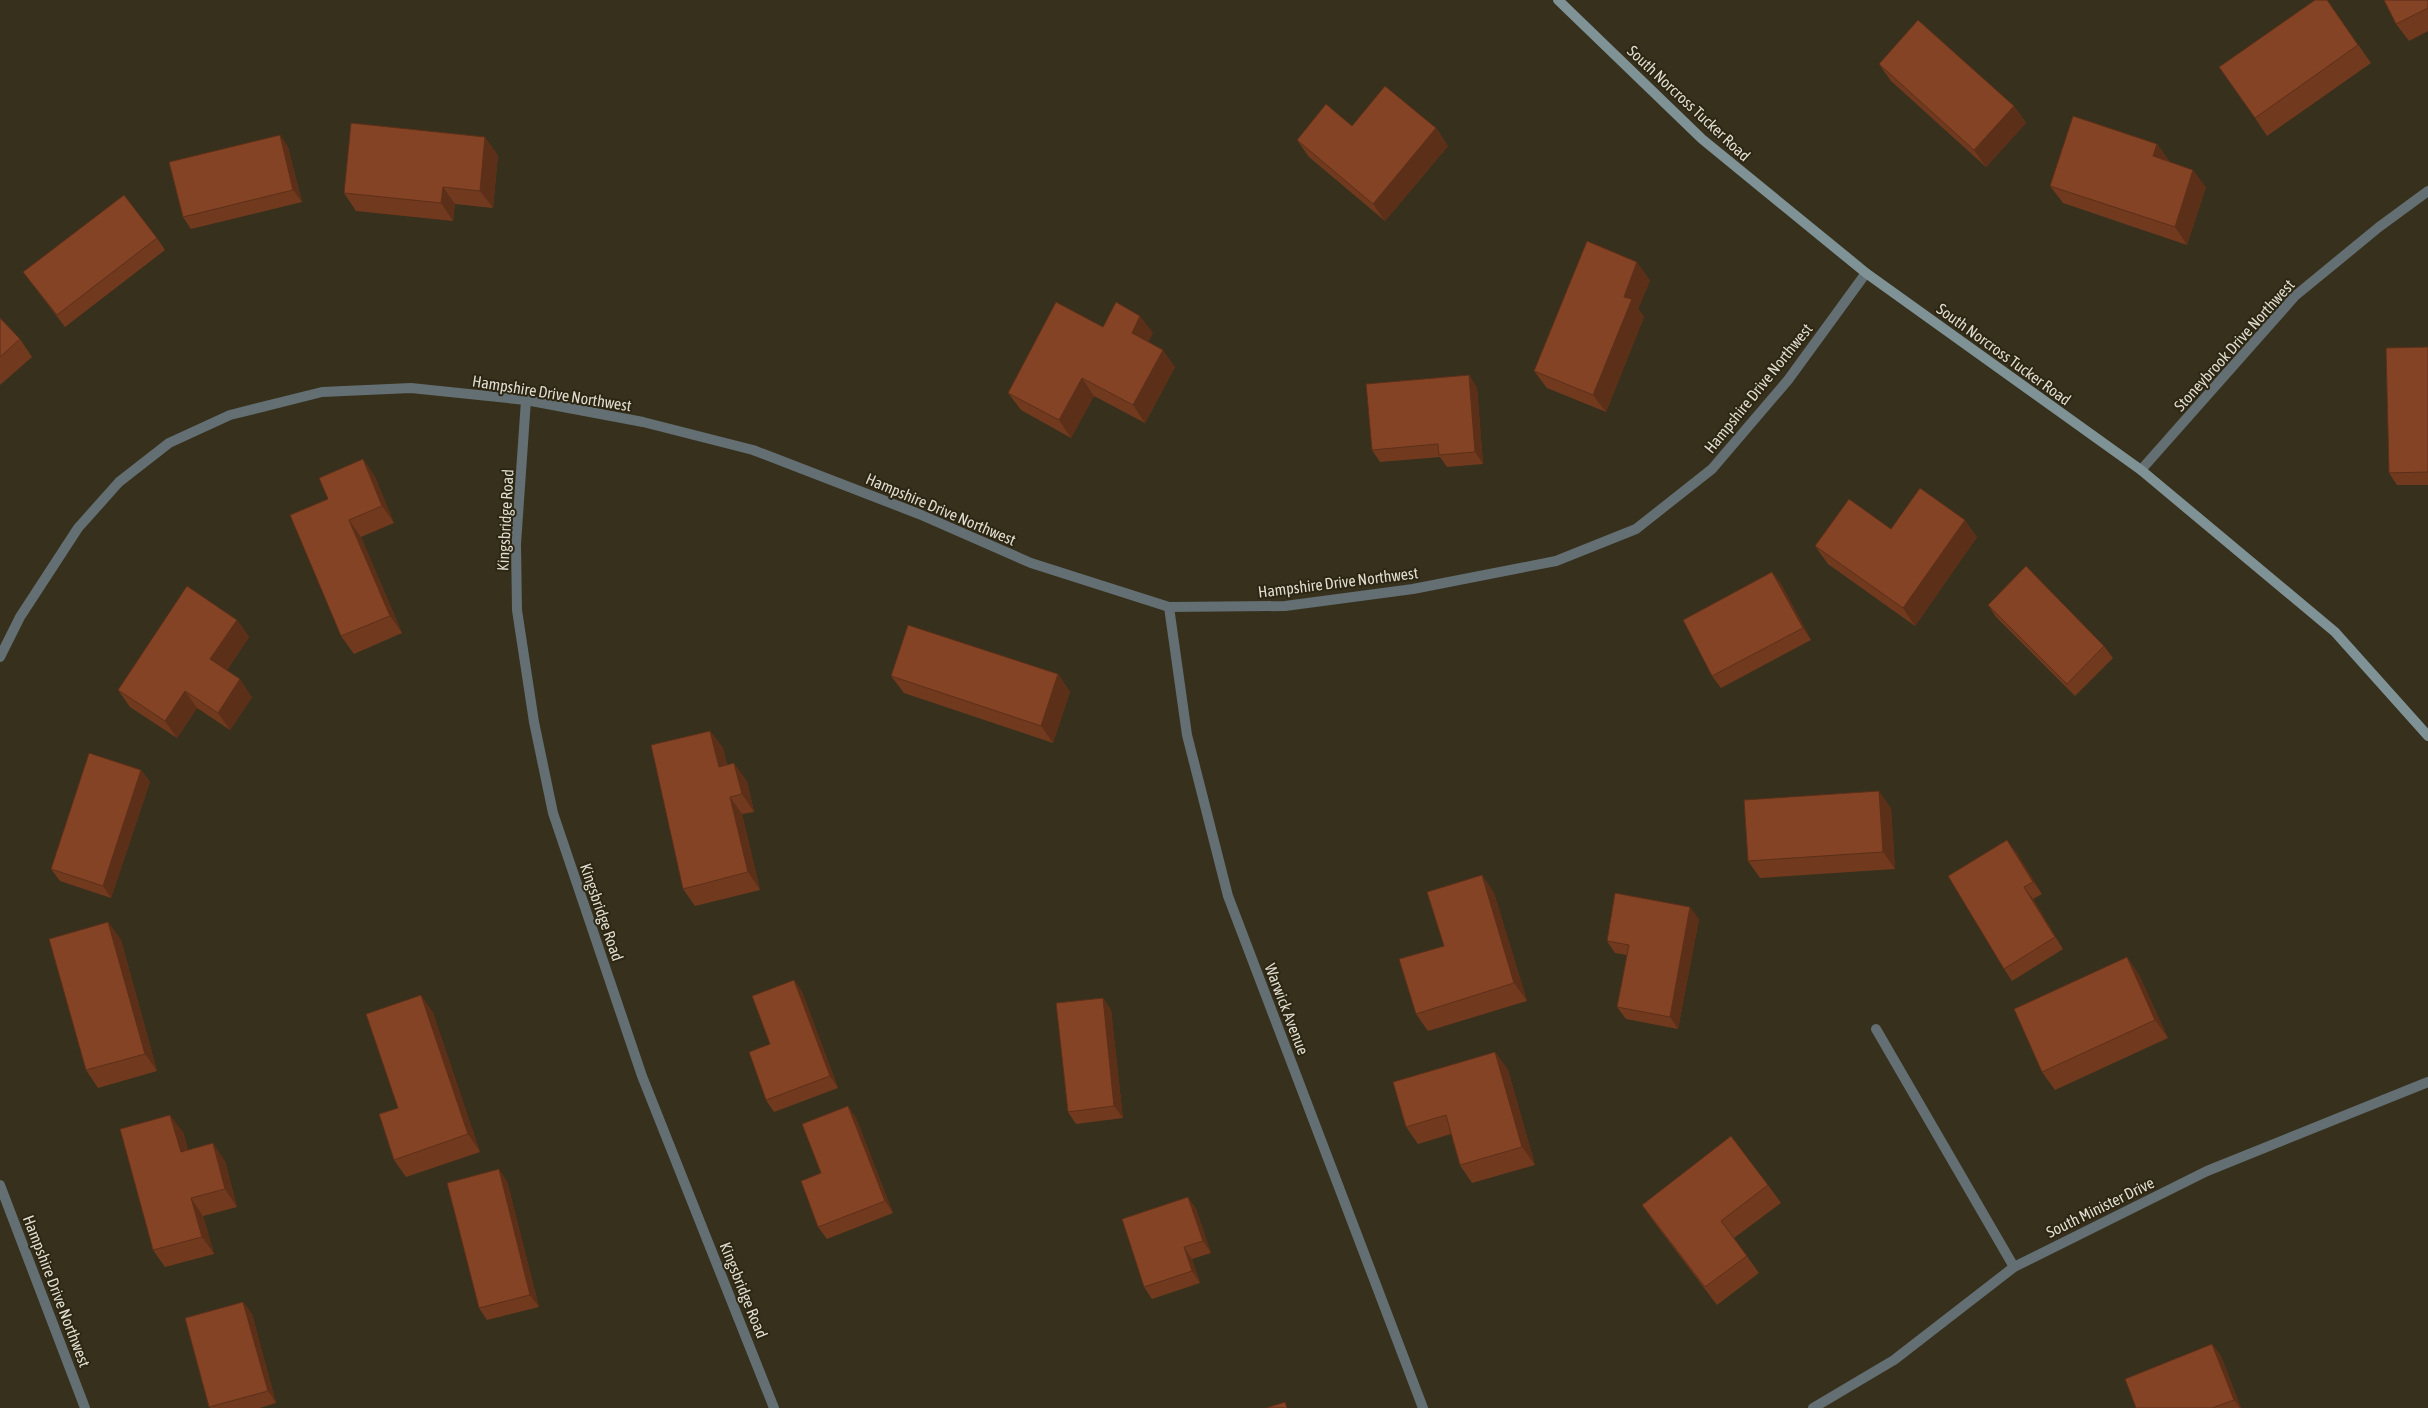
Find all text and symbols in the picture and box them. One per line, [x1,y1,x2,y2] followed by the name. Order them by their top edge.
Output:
[1624,41,1754,165] street label: South Norcross Tucker Road
[2170,275,2299,415] street label: Stoneybrook Drive Northwest
[1934,299,2074,409] street label: South Norcross Tucker Road
[1700,319,1817,457] street label: Hampshire Drive Northwest
[471,372,633,416] street label: Hampshire Drive Northwest
[493,469,518,571] street label: Kingsbridge Road
[863,469,1019,550] street label: Hampshire Drive Northwest
[1257,563,1420,602] street label: Hampshire Drive Northwest
[576,861,627,963] street label: Kingsbridge Road
[1261,961,1313,1057] street label: Warwick Avenue
[2043,1173,2157,1241] street label: South Minister Drive
[19,1213,94,1370] street label: Hampshire Drive Northwest
[716,1239,771,1341] street label: Kingsbridge Road

